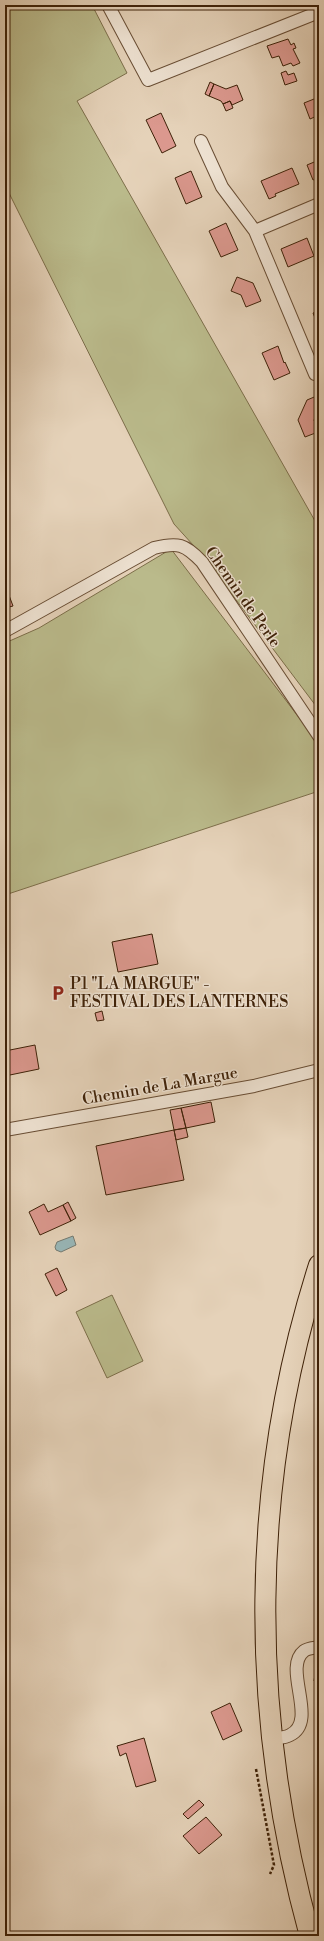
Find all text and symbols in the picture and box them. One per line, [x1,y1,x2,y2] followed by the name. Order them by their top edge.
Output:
[201,543,285,651] street label: Chemin de Perle
[70,974,288,1012] place label: P1 "LA MARGUE" - FESTIVAL DES LANTERNES
[49,984,67,1002] parking icon: P1 "LA MARGUE" - FESTIVAL DES LANTERNES
[81,1062,239,1110] street label: Chemin de La Margue

